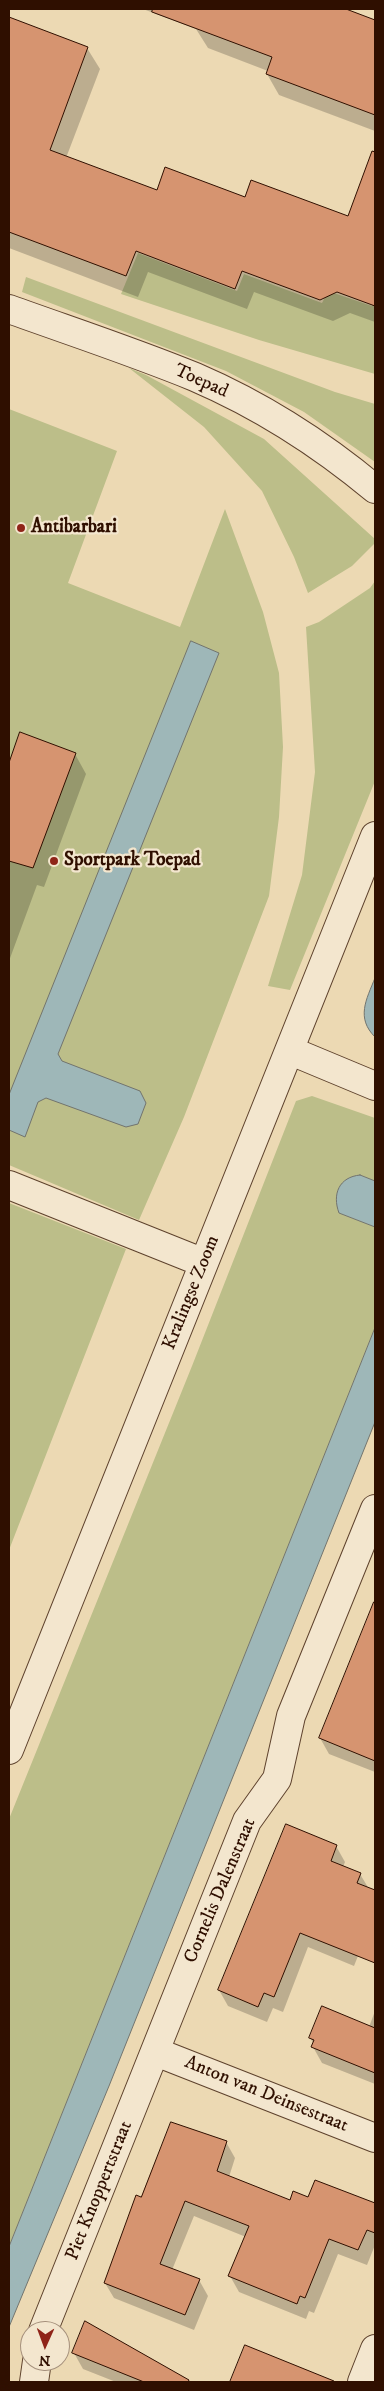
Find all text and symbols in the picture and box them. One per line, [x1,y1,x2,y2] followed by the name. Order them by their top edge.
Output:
[171,360,231,404] street label: Toepad
[31,517,117,539] place label: Antibarbari
[15,522,27,534] marker: Antibarbari
[64,850,200,872] place label: Sportpark Toepad
[48,855,60,867] marker: Sportpark Toepad
[159,1232,225,1354] street label: Kralingse Zoom
[180,1815,262,1967] street label: Cornelis Dalenstraat
[181,2052,351,2138] street label: Anton van Deinsestraat
[62,2118,138,2264] street label: Piet Knoppertstraat
[20,2321,70,2371] north arrow
[38,2351,51,2369] text: N

